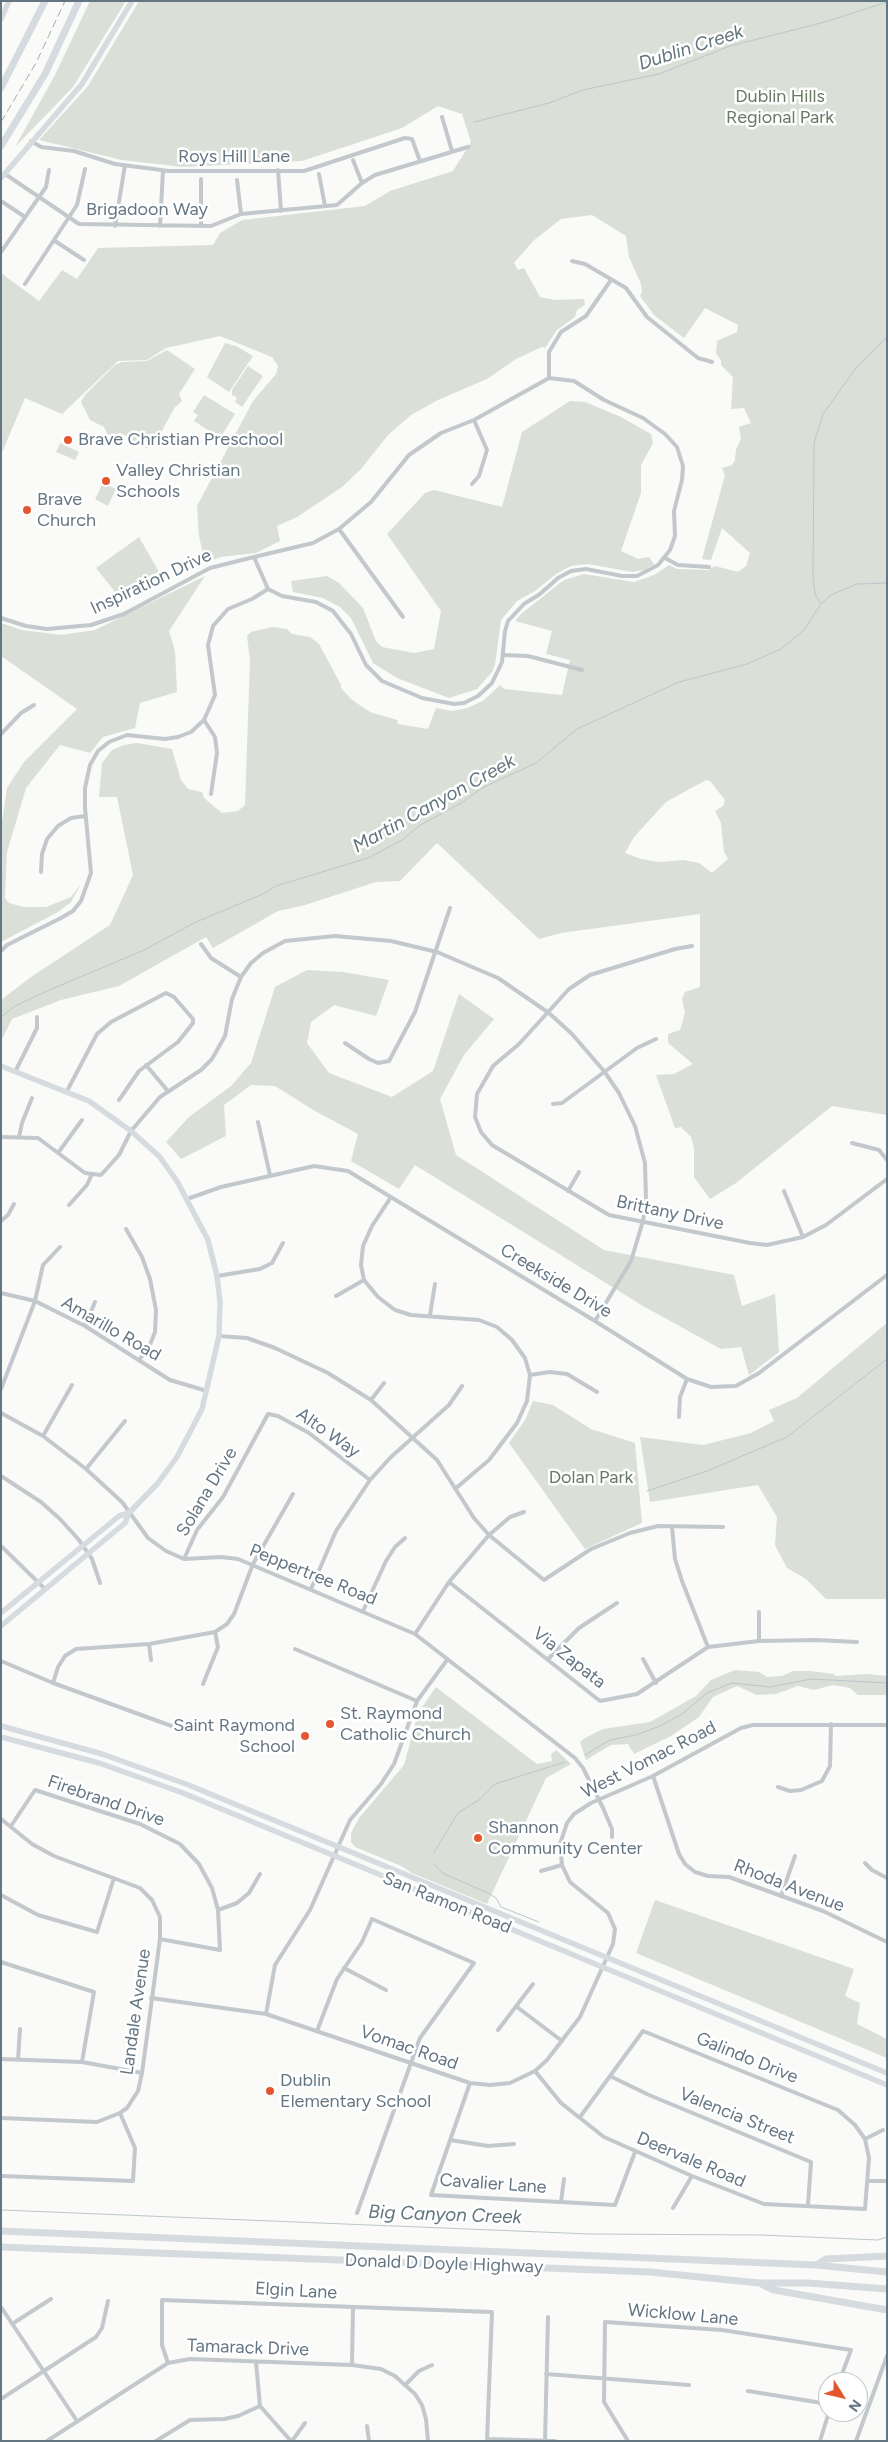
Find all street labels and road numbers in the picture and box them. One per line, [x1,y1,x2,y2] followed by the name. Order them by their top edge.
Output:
[178,146,290,168] street label: Roys Hill Lane
[86,199,208,221] street label: Brigadoon Way
[87,545,215,619] street label: Inspiration Drive
[614,1191,726,1235] street label: Brittany Drive
[496,1239,616,1323] street label: Creekside Drive
[57,1292,165,1366] street label: Amarillo Road
[292,1403,364,1463] street label: Alto Way
[172,1444,242,1540] street label: Solana Drive
[246,1540,380,1610] street label: Peppertree Road
[528,1623,610,1693] street label: Via Zapata
[578,1717,720,1803] street label: West Vomac Road
[45,1771,167,1831] street label: Firebrand Drive
[731,1855,847,1917] street label: Rhoda Avenue
[380,1867,514,1939] street label: San Ramon Road
[116,1947,156,2077] street label: Landale Avenue
[357,2021,461,2075] street label: Vomac Road
[693,2028,801,2088] street label: Galindo Drive
[676,2083,798,2149] street label: Valencia Street
[633,2127,749,2193] street label: Deervale Road
[439,2169,547,2199] street label: Cavalier Lane
[344,2250,544,2278] street label: Donald D Doyle Highway
[254,2278,338,2304] street label: Elgin Lane
[627,2299,739,2331] street label: Wicklow Lane
[187,2335,309,2361] street label: Tamarack Drive

